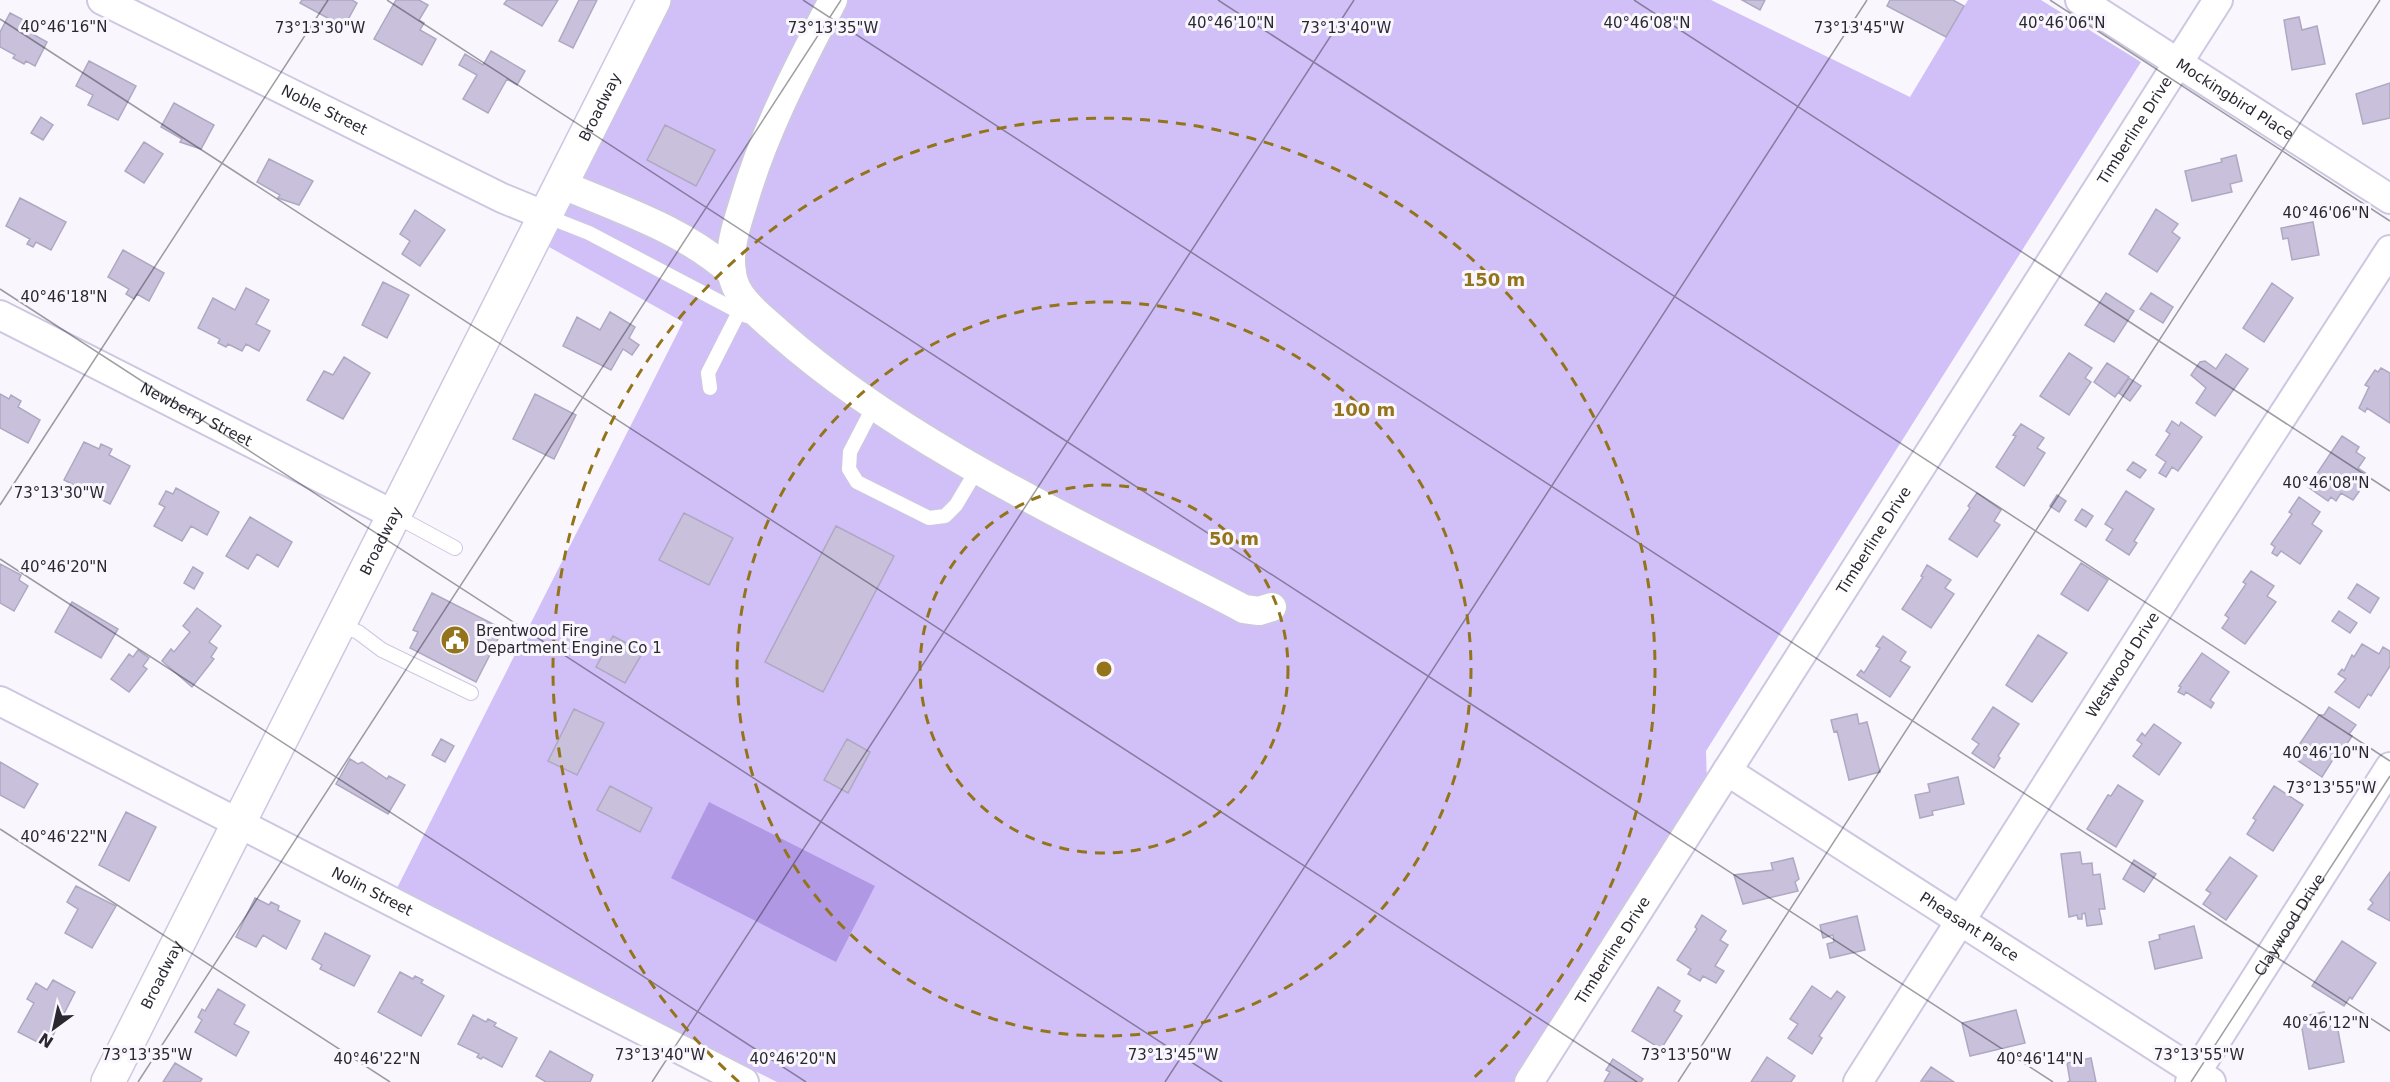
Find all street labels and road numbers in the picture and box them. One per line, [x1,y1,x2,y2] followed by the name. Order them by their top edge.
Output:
[2173,55,2297,144] street label: Mockingbird Place
[575,70,625,144] street label: Broadway
[2093,73,2176,189] street label: Timberline Drive
[278,81,370,139] street label: Noble Street
[137,379,255,450] street label: Newberry Street
[1832,483,1915,599] street label: Timberline Drive
[356,504,406,578] street label: Broadway
[2083,609,2163,721] street label: Westwood Drive
[328,863,416,920] street label: Nolin Street
[2251,870,2329,980] street label: Claywood Drive
[1916,888,2022,965] street label: Pheasant Place
[1571,893,1654,1009] street label: Timberline Drive
[137,937,187,1012] street label: Broadway

